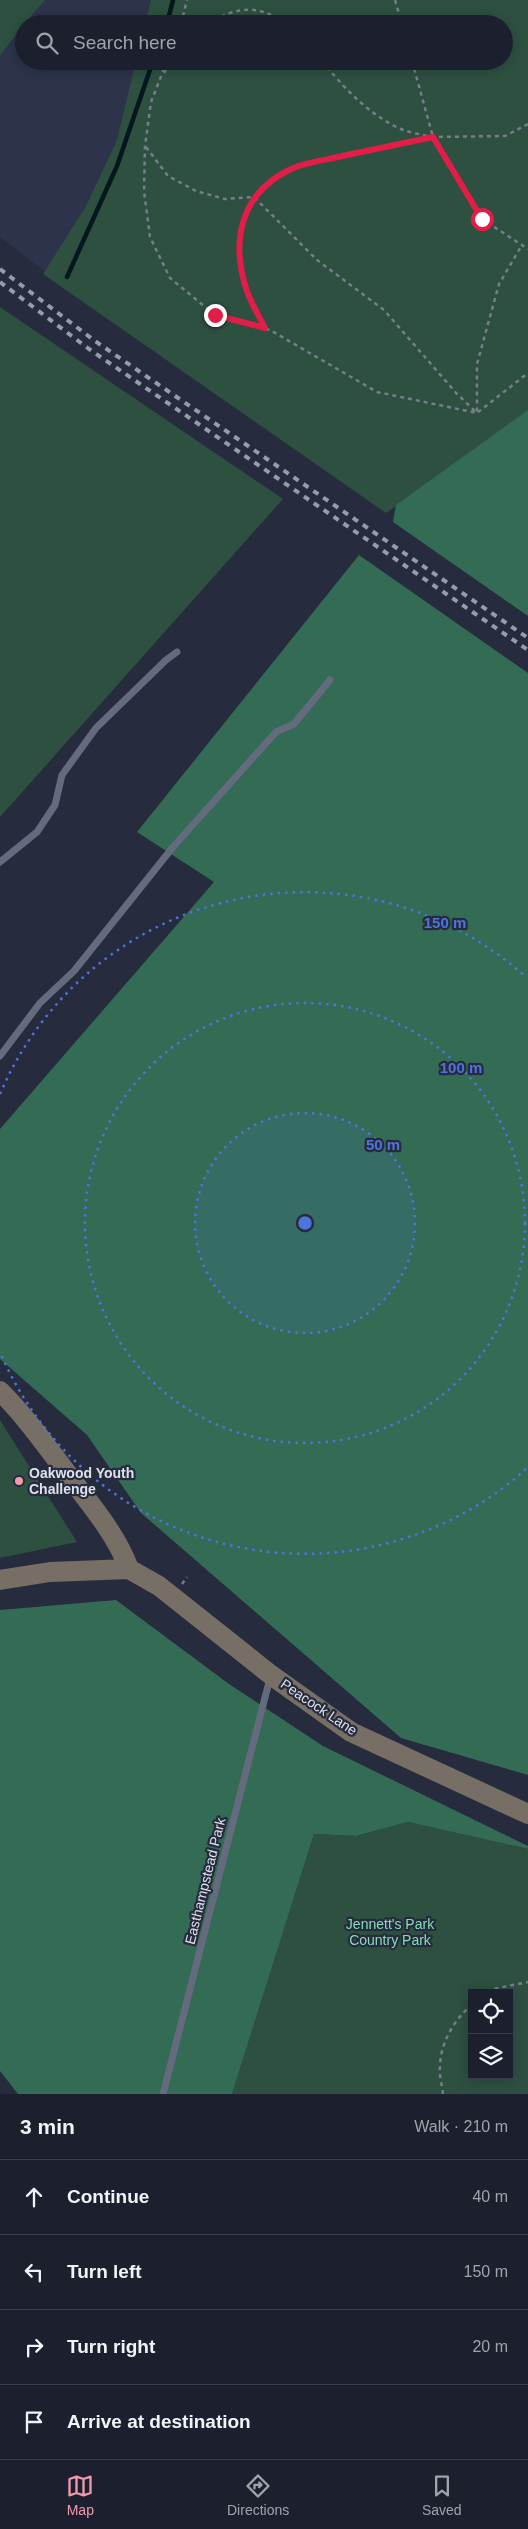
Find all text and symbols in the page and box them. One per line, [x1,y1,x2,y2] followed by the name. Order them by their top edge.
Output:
[15,15,513,70] search box
[33,29,61,57] icon: search
[73,32,177,53] text: Search here
[471,208,494,231] route start
[204,304,227,327] route end
[424,914,466,931] text: 150 m
[440,1059,482,1076] text: 100 m
[366,1136,400,1153] text: 50 m
[296,1214,314,1232] centre of rings
[29,1465,134,1497] place label: Oakwood Youth Challenge
[13,1475,25,1487] marker: Oakwood Youth Challenge
[278,1676,360,1739] street label: Peacock Lane
[182,1815,229,1946] street label: Easthampstead Park
[346,1916,435,1948] park label: Jennett's Park Country Park
[468,1989,513,2079] map controls
[468,1989,513,2034] button: locate
[468,2034,513,2079] button: layers
[20,2115,75,2138] text: 3 min
[414,2118,508,2135] text: Walk · 210 m
[20,2183,48,2211] icon: ahead
[67,2186,149,2207] text: Continue
[472,2188,508,2205] text: 40 m
[20,2258,48,2286] icon: left
[67,2261,142,2282] text: Turn left
[464,2263,508,2280] text: 150 m
[20,2333,48,2361] icon: right
[67,2336,155,2357] text: Turn right
[472,2338,508,2355] text: 20 m
[20,2408,48,2436] icon: arrive
[67,2411,251,2432] text: Arrive at destination
[66,2472,94,2518] tab: Map
[227,2472,289,2518] tab: Directions
[422,2472,462,2518] tab: Saved

